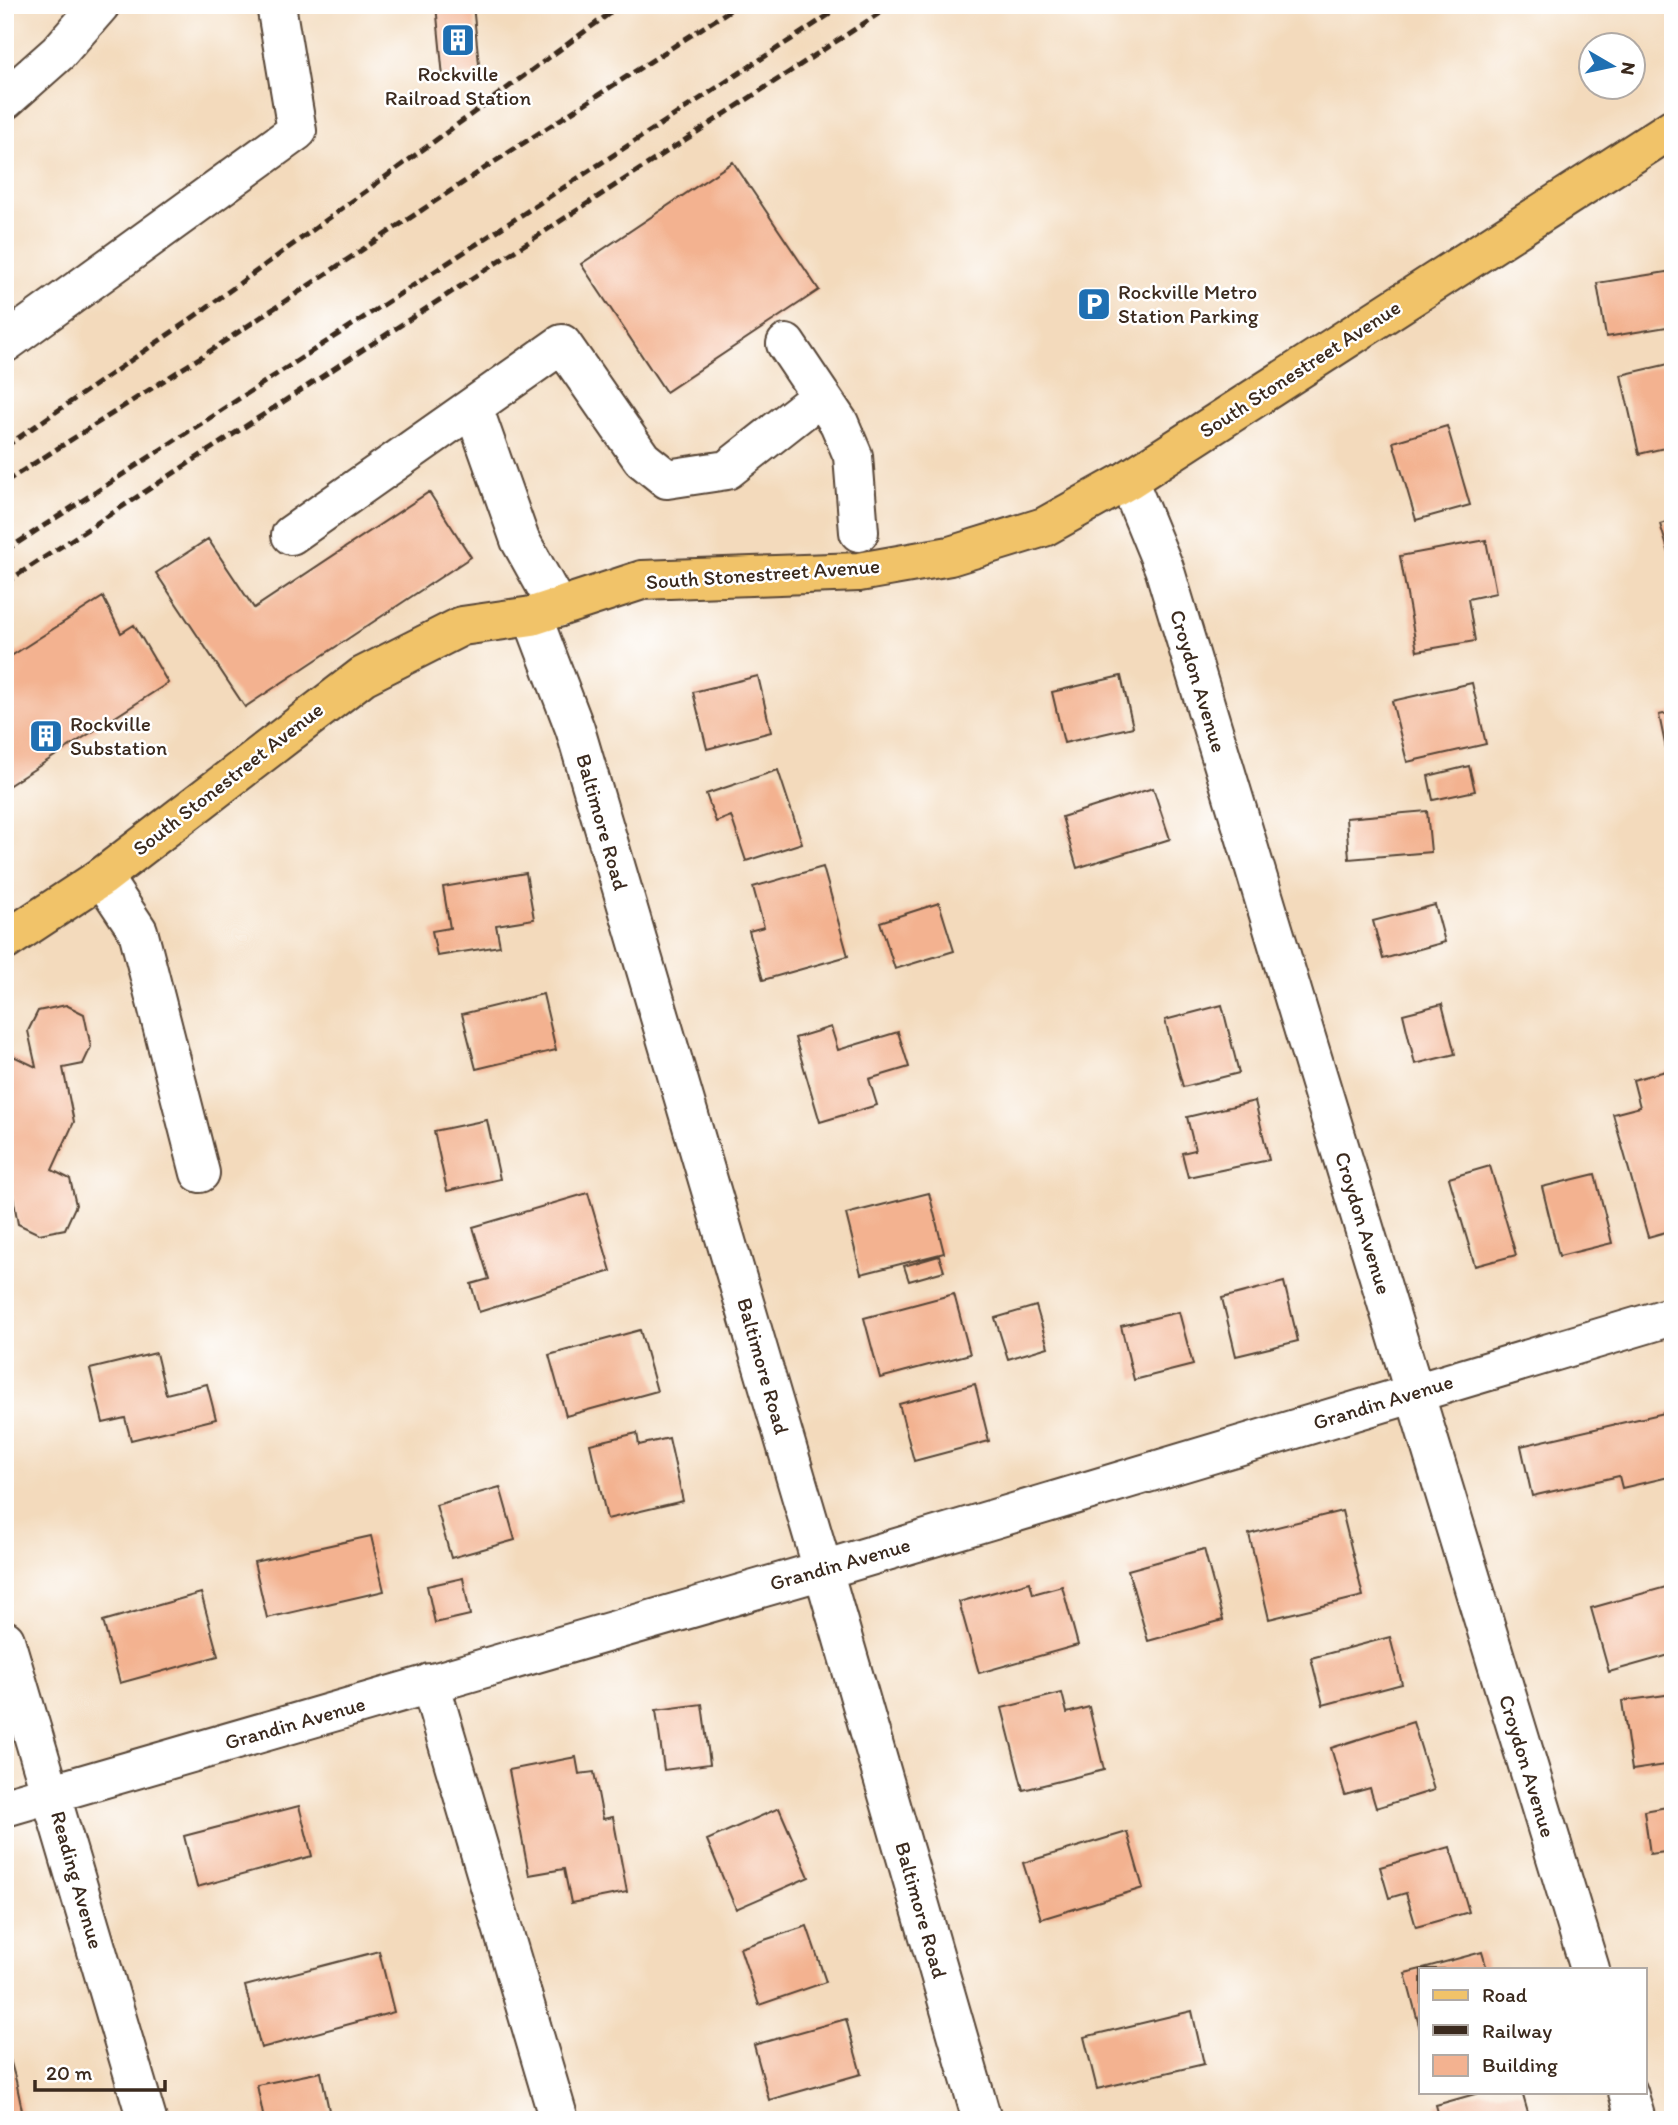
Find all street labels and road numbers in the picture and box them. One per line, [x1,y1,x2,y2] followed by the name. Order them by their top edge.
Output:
[1195,294,1405,443] street label: South Stonestreet Avenue
[645,553,881,594] street label: South Stonestreet Avenue
[1165,607,1232,755] street label: Croydon Avenue
[128,697,328,861] street label: South Stonestreet Avenue
[571,751,634,893] street label: Baltimore Road
[1330,1149,1397,1297] street label: Croydon Avenue
[732,1295,795,1437] street label: Baltimore Road
[1310,1368,1456,1435] street label: Grandin Avenue
[767,1531,913,1596] street label: Grandin Avenue
[222,1690,368,1755] street label: Grandin Avenue
[1494,1692,1561,1840] street label: Croydon Avenue
[46,1808,109,1952] street label: Reading Avenue
[890,1839,953,1981] street label: Baltimore Road

